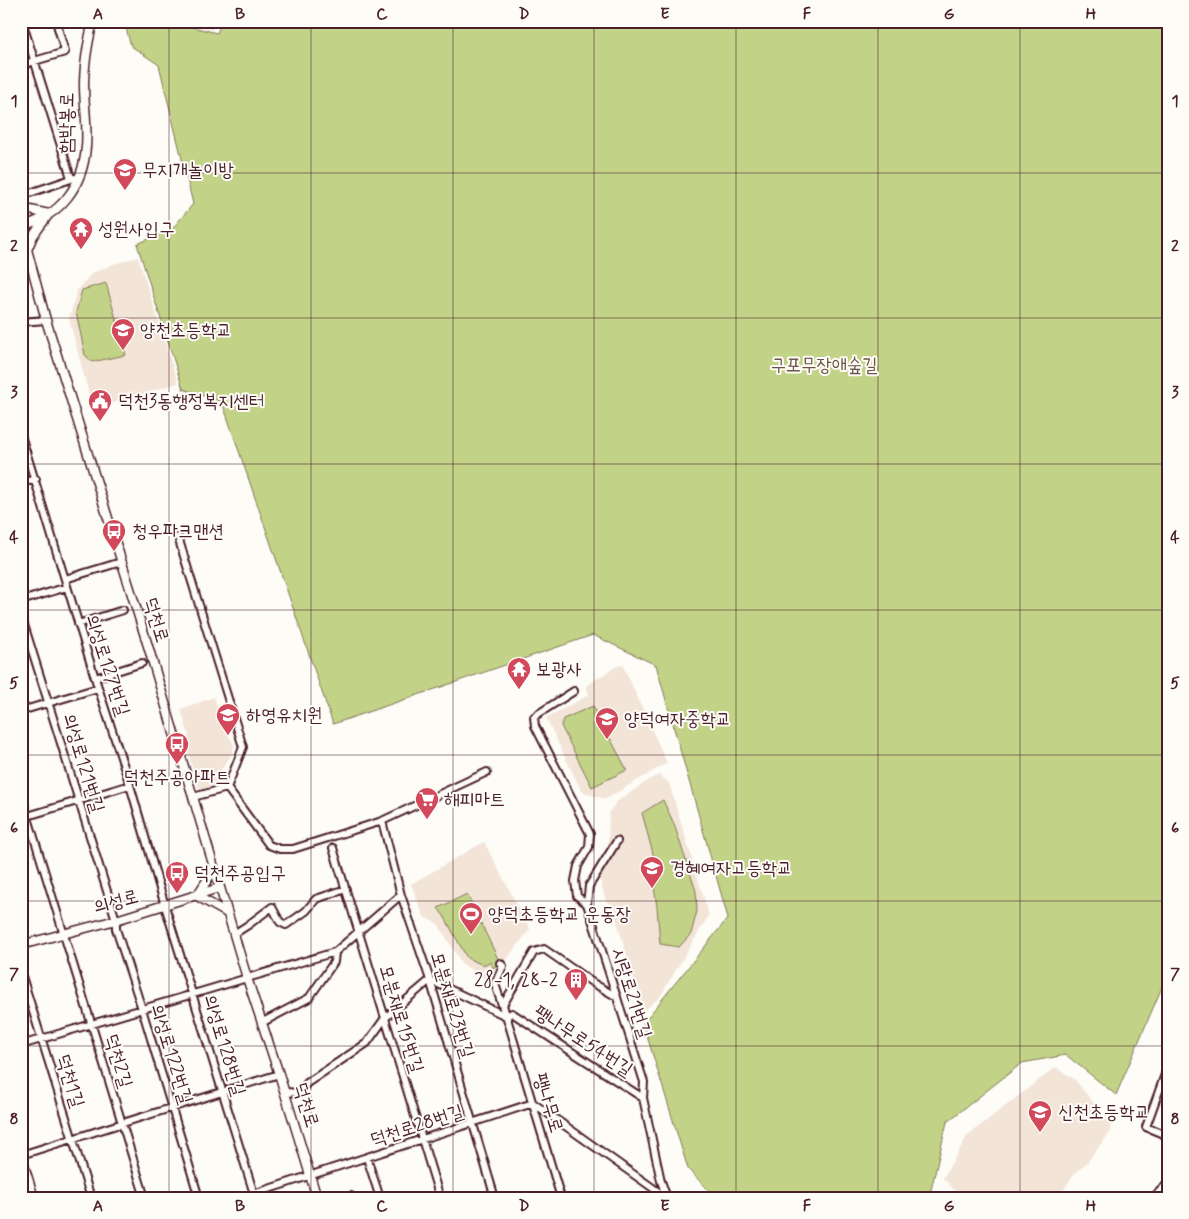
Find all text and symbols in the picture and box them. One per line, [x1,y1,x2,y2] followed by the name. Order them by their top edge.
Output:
[93,4,103,25] text: A
[235,4,245,25] text: B
[376,4,388,25] text: C
[518,4,530,25] text: D
[660,4,670,25] text: E
[803,4,812,25] text: F
[944,4,955,25] text: G
[1086,4,1097,25] text: H
[10,91,18,112] text: 1
[1171,91,1179,112] text: 1
[54,92,80,154] street label: 함박봉로
[112,157,138,191] school or university icon: 무지개놀이방
[142,158,234,183] place label: 무지개놀이방
[68,216,94,250] temple icon: 성원사입구
[98,217,174,242] place label: 성원사입구
[10,236,18,257] text: 2
[1171,236,1179,257] text: 2
[110,317,136,351] school or university icon: 양천초등학교
[140,318,232,343] place label: 양천초등학교
[770,353,878,378] park label: 구포무장애숲길
[10,382,18,403] text: 3
[1171,382,1179,403] text: 3
[87,388,113,422] public building icon: 덕천3동행정복지센터
[118,389,264,414] place label: 덕천3동행정복지센터
[101,518,127,552] bus stop icon: 청우파크맨션
[132,519,224,544] place label: 청우파크맨션
[9,527,19,548] text: 4
[1170,527,1180,548] text: 4
[137,594,175,646] street label: 덕천로
[79,611,135,719] street label: 의성로127번길
[506,656,532,690] temple icon: 보광사
[536,657,582,682] place label: 보광사
[9,673,19,694] text: 5
[1170,673,1180,694] text: 5
[215,702,241,736] school or university icon: 하영유치원
[246,703,322,728] place label: 하영유치원
[594,706,620,740] school or university icon: 양덕여자중학교
[624,707,731,732] place label: 양덕여자중학교
[56,710,110,816] street label: 의성로121번길
[164,731,190,765] bus stop icon: 덕천주공아파트
[123,765,231,790] place label: 덕천주공아파트
[414,786,440,820] supermarket icon: 해피마트
[444,787,505,812] place label: 해피마트
[10,818,18,839] text: 6
[1171,818,1179,839] text: 6
[639,855,665,889] school or university icon: 경혜여자고등학교
[670,856,792,881] place label: 경혜여자고등학교
[164,860,190,894] bus stop icon: 덕천주공입구
[194,861,286,886] place label: 덕천주공입구
[91,884,141,920] street label: 의성로
[458,901,484,935] sports icon: 양덕초등학교 운동장
[488,902,631,927] place label: 양덕초등학교 운동장
[605,944,657,1042] street label: 시랑로21번길
[424,949,480,1061] street label: 모분재로23번길
[373,962,429,1076] street label: 모분재로15번길
[9,964,19,985] text: 7
[1170,964,1180,985] text: 7
[563,967,589,1001] building icon: 28-1, 28-2
[474,968,558,993] place label: 28-1, 28-2
[197,991,251,1099] street label: 의성로128번길
[529,1000,637,1082] street label: 팽나무로54번길
[144,1001,198,1107] street label: 의성로122번길
[98,1031,138,1091] street label: 덕천2길
[50,1051,90,1111] street label: 덕천1길
[527,1070,569,1136] street label: 팽나무로
[287,1079,325,1131] street label: 덕천로
[367,1099,467,1153] street label: 덕천로28번길
[1027,1099,1053,1133] school or university icon: 신천초등학교
[1058,1100,1150,1125] place label: 신천초등학교
[9,1109,19,1130] text: 8
[1170,1109,1180,1130] text: 8
[93,1196,103,1217] text: A
[235,1196,245,1217] text: B
[376,1196,388,1217] text: C
[518,1196,530,1217] text: D
[660,1196,670,1217] text: E
[803,1196,812,1217] text: F
[944,1196,955,1217] text: G
[1086,1196,1097,1217] text: H

